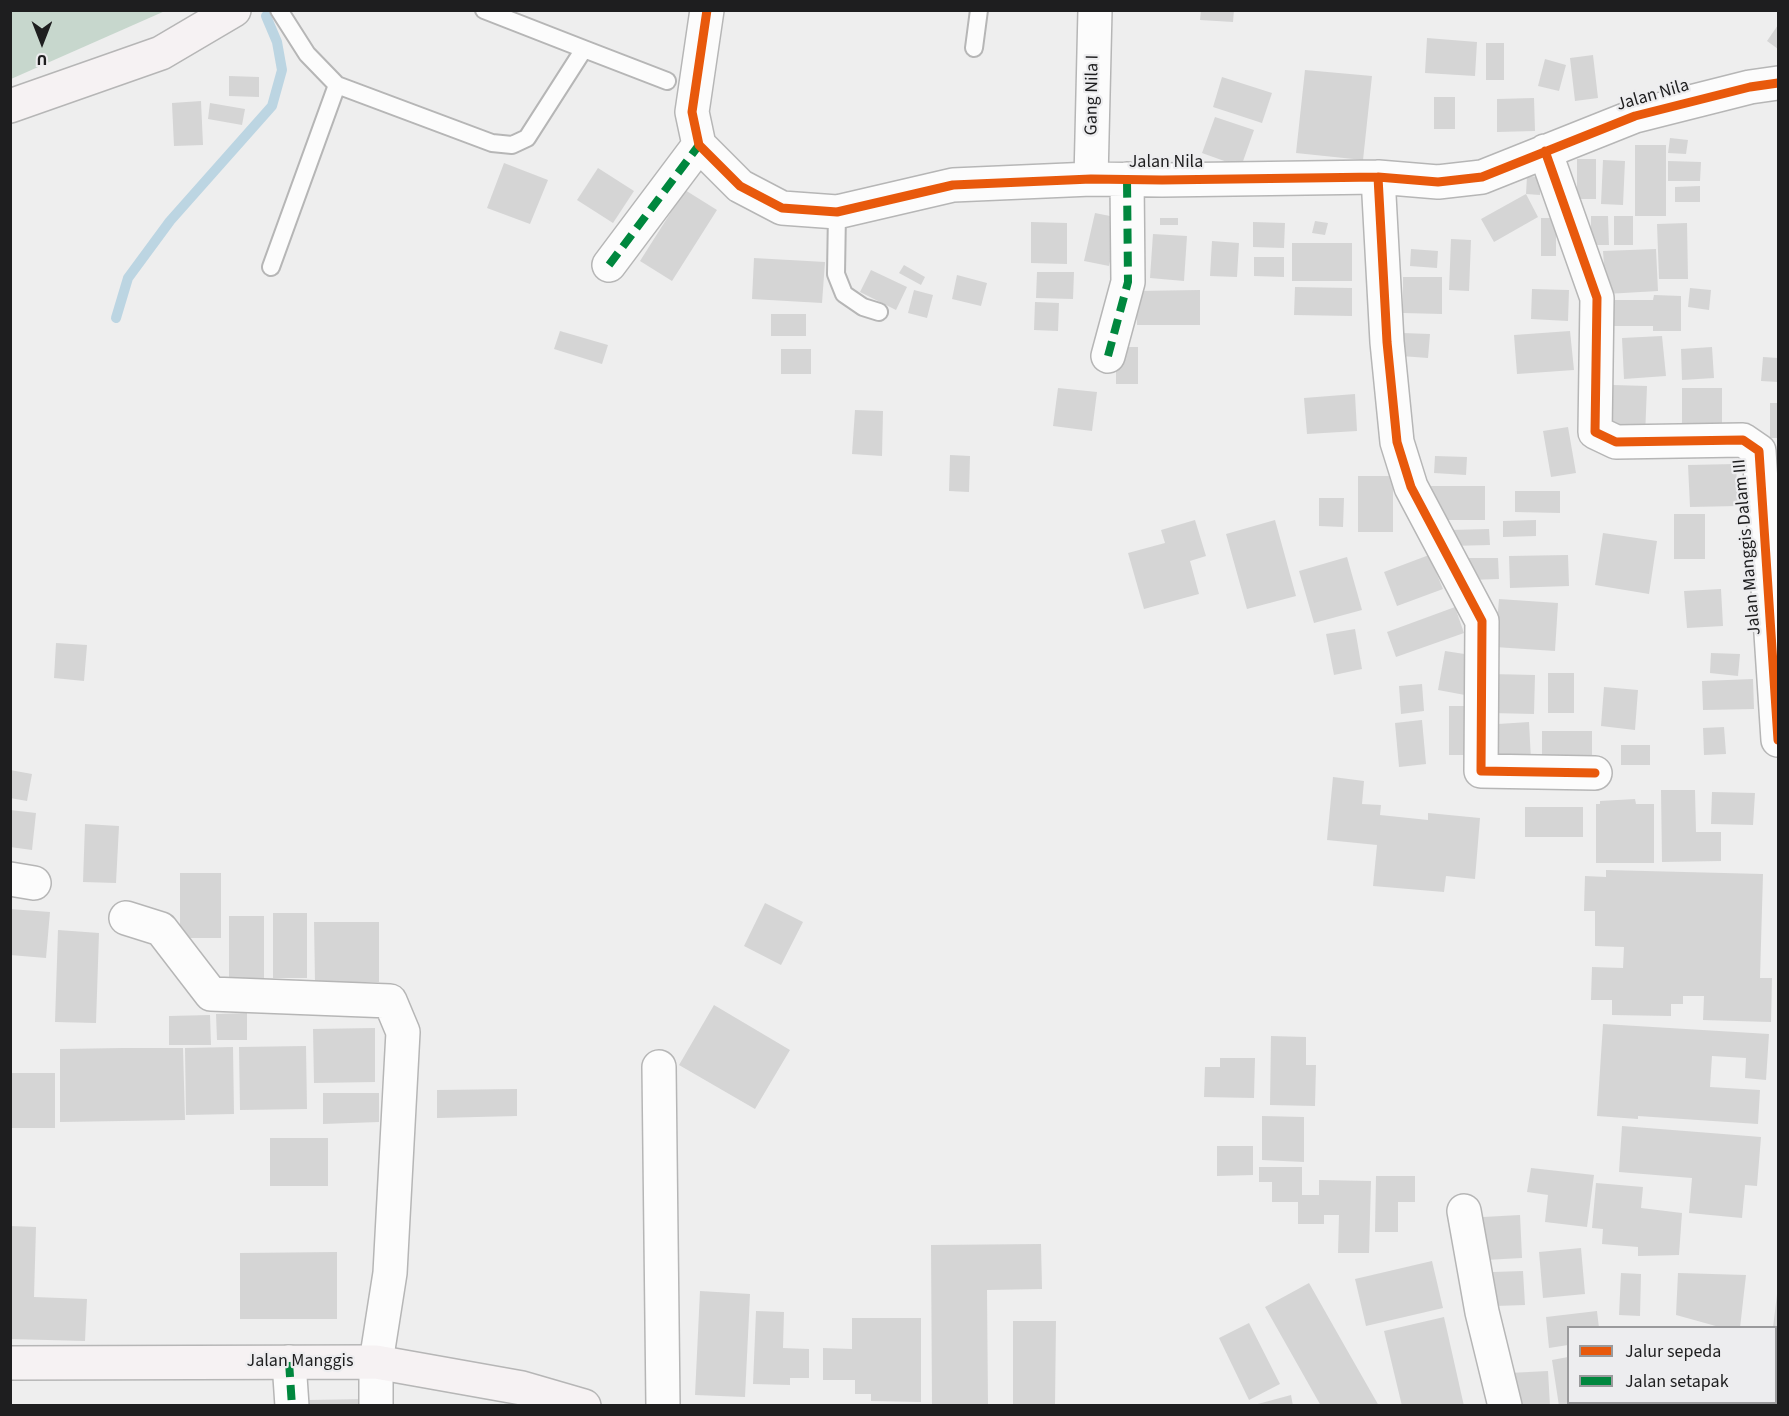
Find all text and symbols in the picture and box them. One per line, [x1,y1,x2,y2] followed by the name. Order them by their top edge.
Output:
[12,12,72,72] north arrow
[37,49,47,71] text: U
[1081,54,1105,136] street label: Gang Nila I
[1614,75,1692,117] street label: Jalan Nila
[1129,152,1203,174] street label: Jalan Nila
[1730,458,1766,636] street label: Jalan Manggis Dalam III
[1567,1326,1777,1404] legend
[1625,1339,1721,1364] text: Jalur sepeda
[247,1351,353,1373] street label: Jalan Manggis
[1625,1369,1729,1394] text: Jalan setapak

